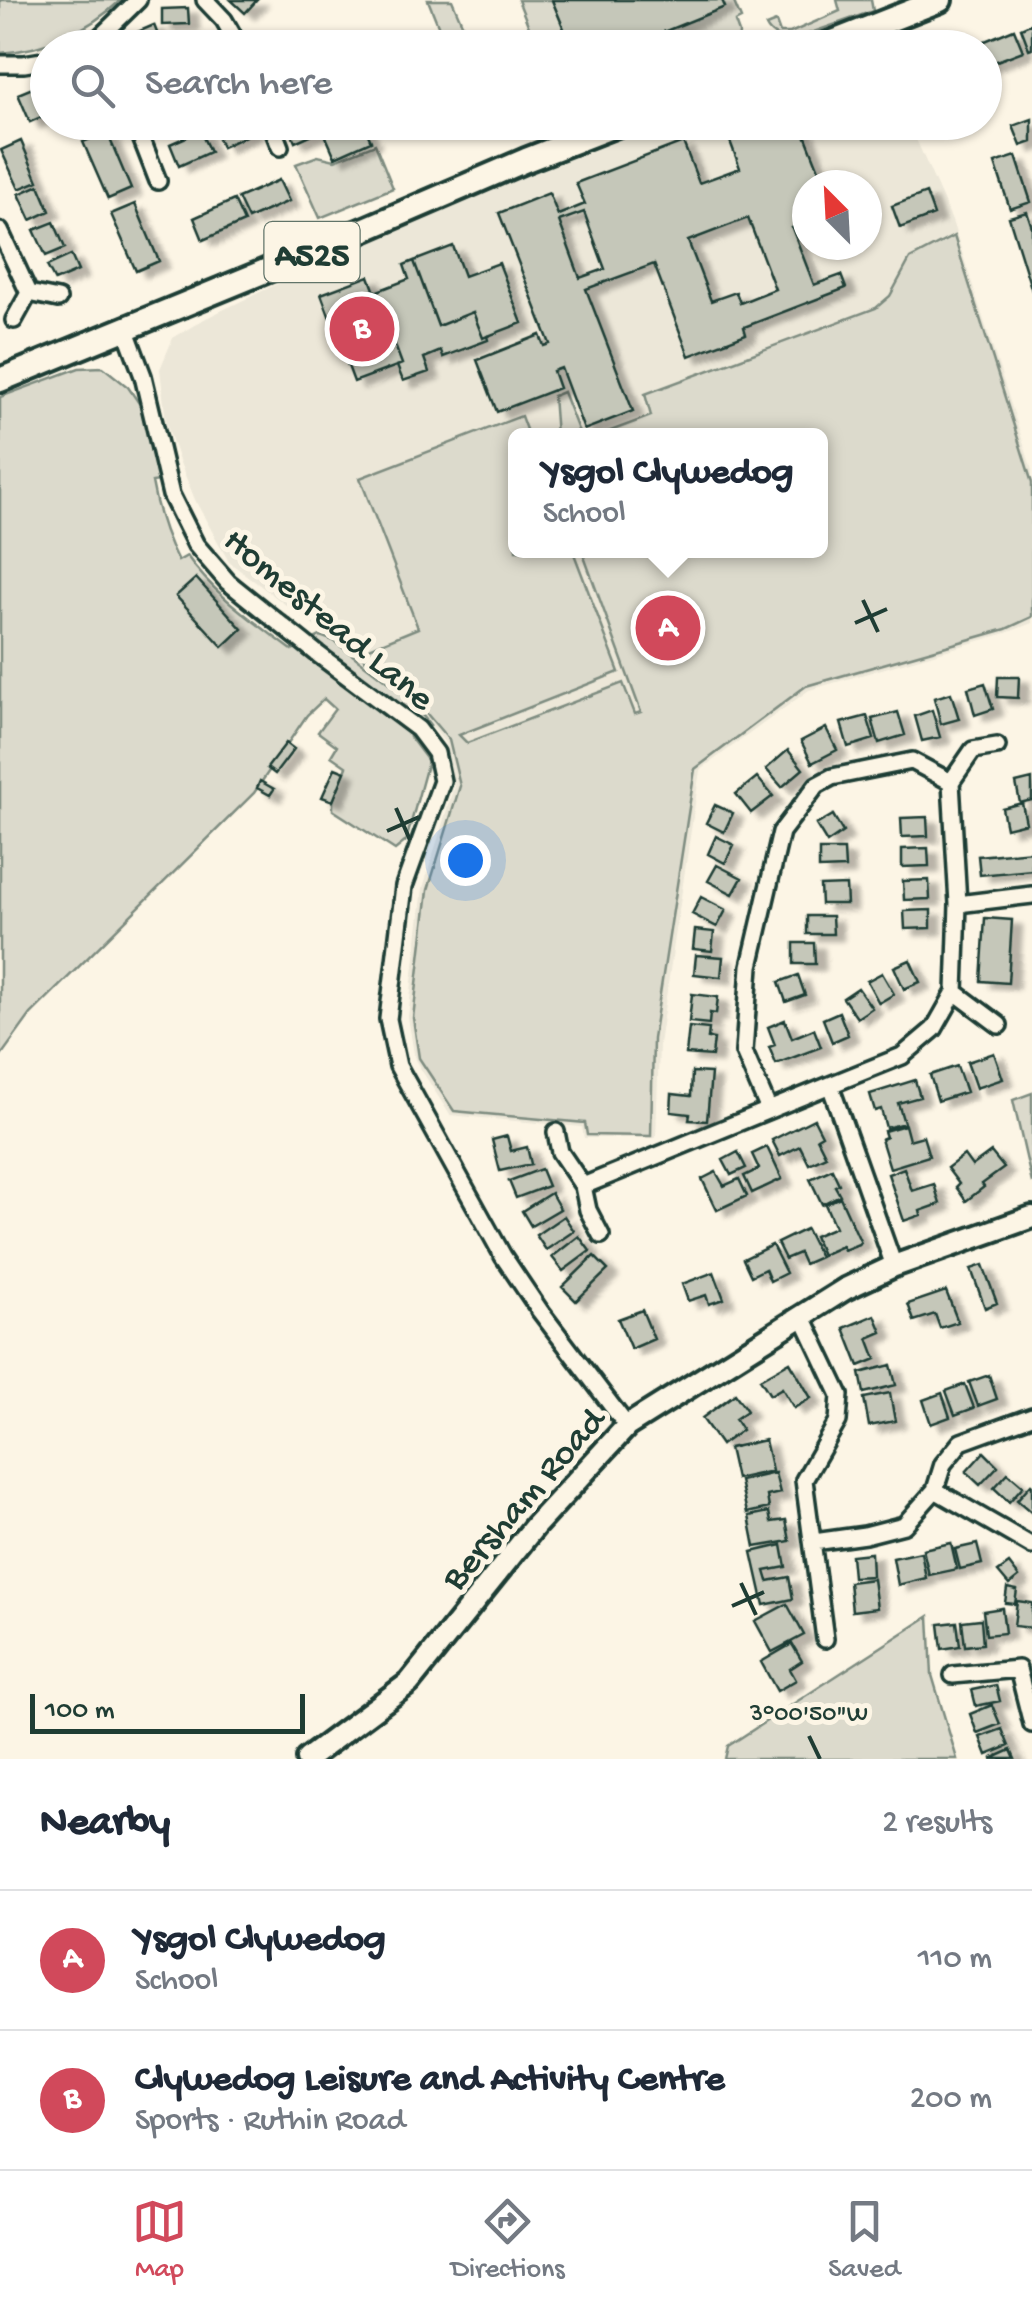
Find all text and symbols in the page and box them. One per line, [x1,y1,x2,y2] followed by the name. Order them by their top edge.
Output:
[30,30,1002,140] search box
[65,58,120,113] icon: search
[145,63,332,107] text: Search here
[792,170,882,260] north arrow
[264,222,360,282] road number: A525
[330,292,394,366] pin: B
[508,428,828,558] popup
[543,452,793,496] text: Ysgol Clywedog
[543,496,626,534] text: School
[213,520,442,723] street label: Homestead Lane
[636,590,700,666] pin: A
[440,835,491,886] your location
[434,1399,618,1602] street label: Bersham Road
[30,1689,305,1734] scale bar
[45,1695,115,1728] text: 100 m
[749,1701,868,1730] text: 3°00'50"W
[40,1800,170,1849] text: Nearby
[882,1805,992,1843] text: 2 results
[135,1919,386,1963] text: Ysgol Clywedog
[63,1941,82,1979] text: A
[918,1941,992,1979] text: 110 m
[135,1963,218,2001] text: School
[135,2059,725,2103] text: Clywedog Leisure and Activity Centre
[64,2081,81,2119] text: B
[910,2081,992,2119] text: 200 m
[135,2103,405,2141] text: Sports · Ruthin Road
[132,2194,187,2287] tab: Map
[451,2194,565,2287] tab: Directions
[828,2194,900,2287] tab: Saved

